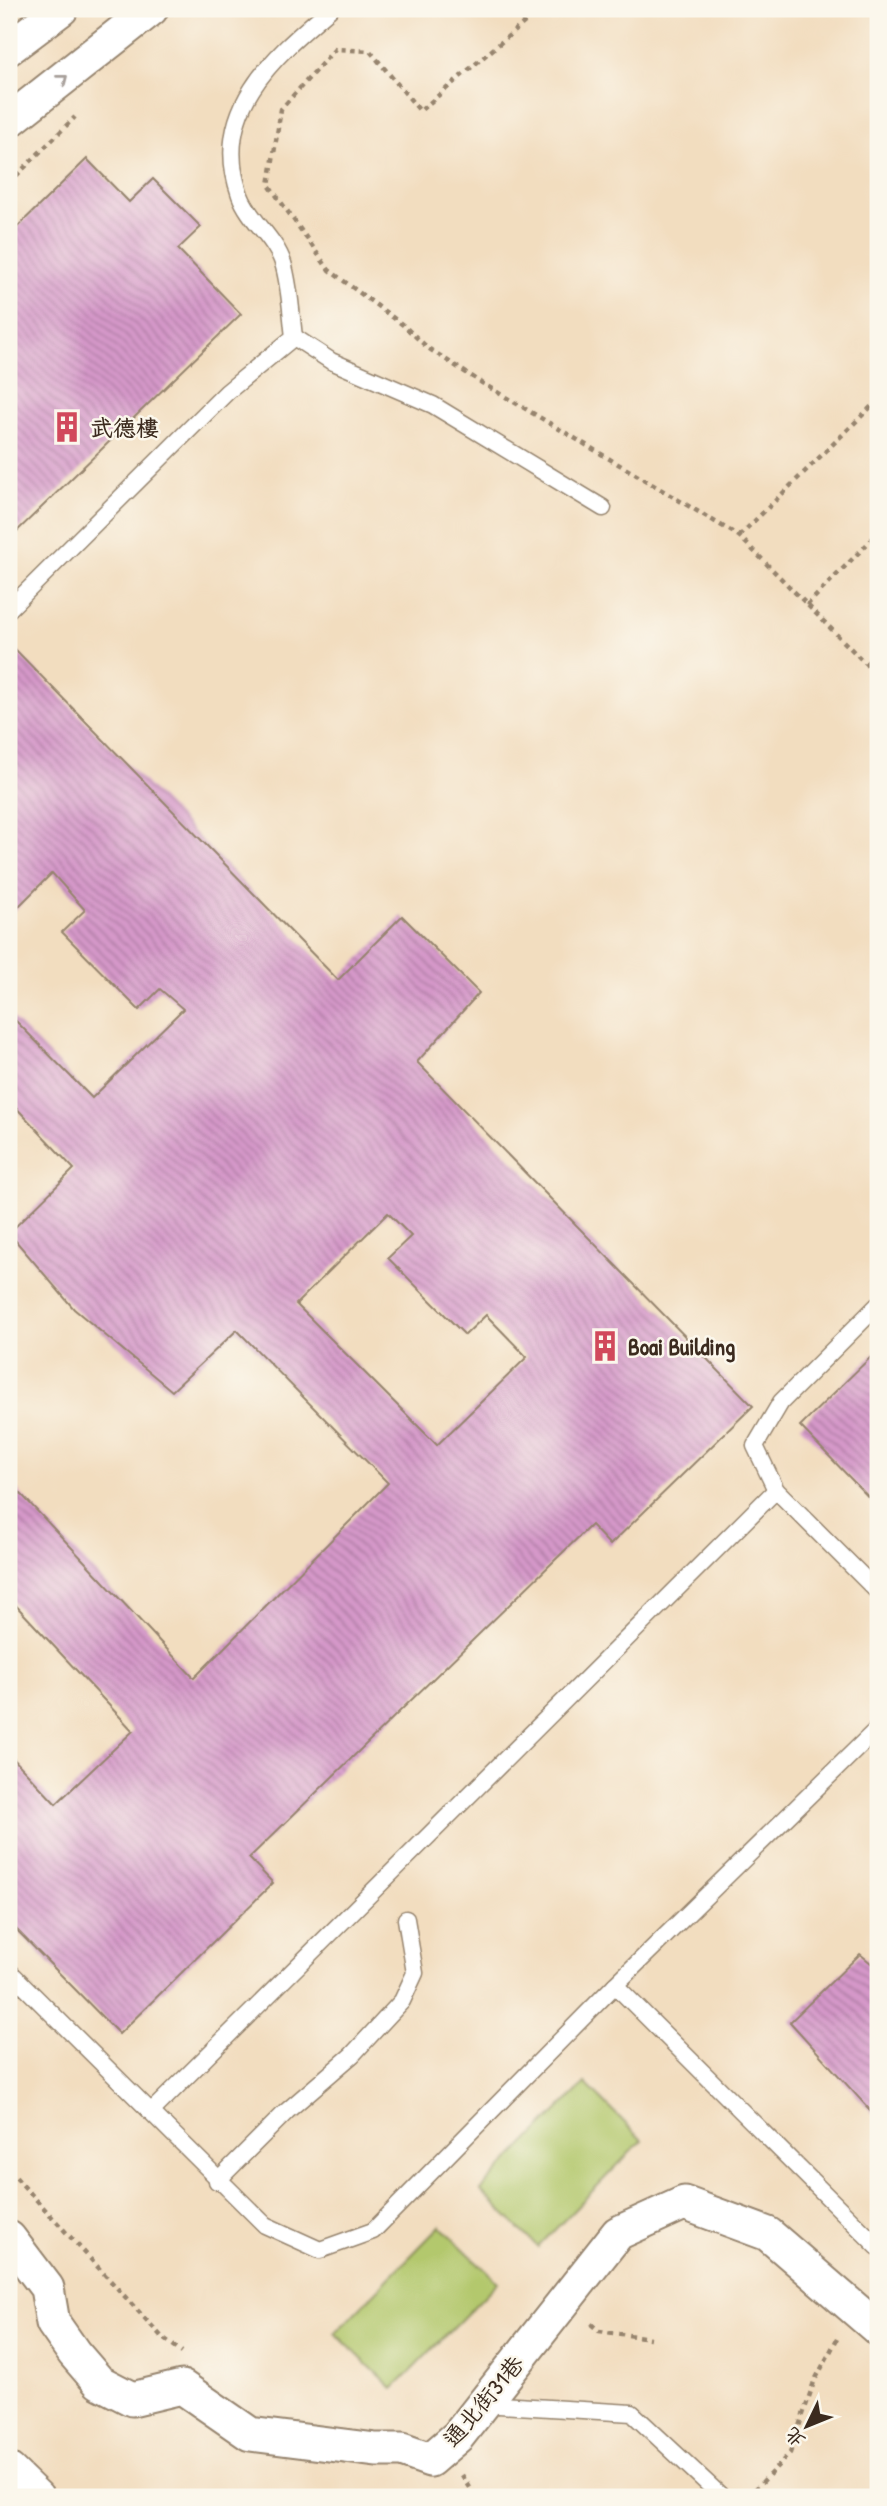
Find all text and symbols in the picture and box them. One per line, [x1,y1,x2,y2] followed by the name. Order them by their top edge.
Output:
[55,75,67,88] one-way arrow
[50,410,84,444] building icon: 武德樓
[90,412,159,443] place label: 武德樓
[588,1329,622,1363] building icon: Boai Building
[628,1331,735,1363] place label: Boai Building
[436,2348,531,2453] street label: 通北街31巷
[772,2390,842,2460] north arrow
[779,2422,811,2453] text: 北

